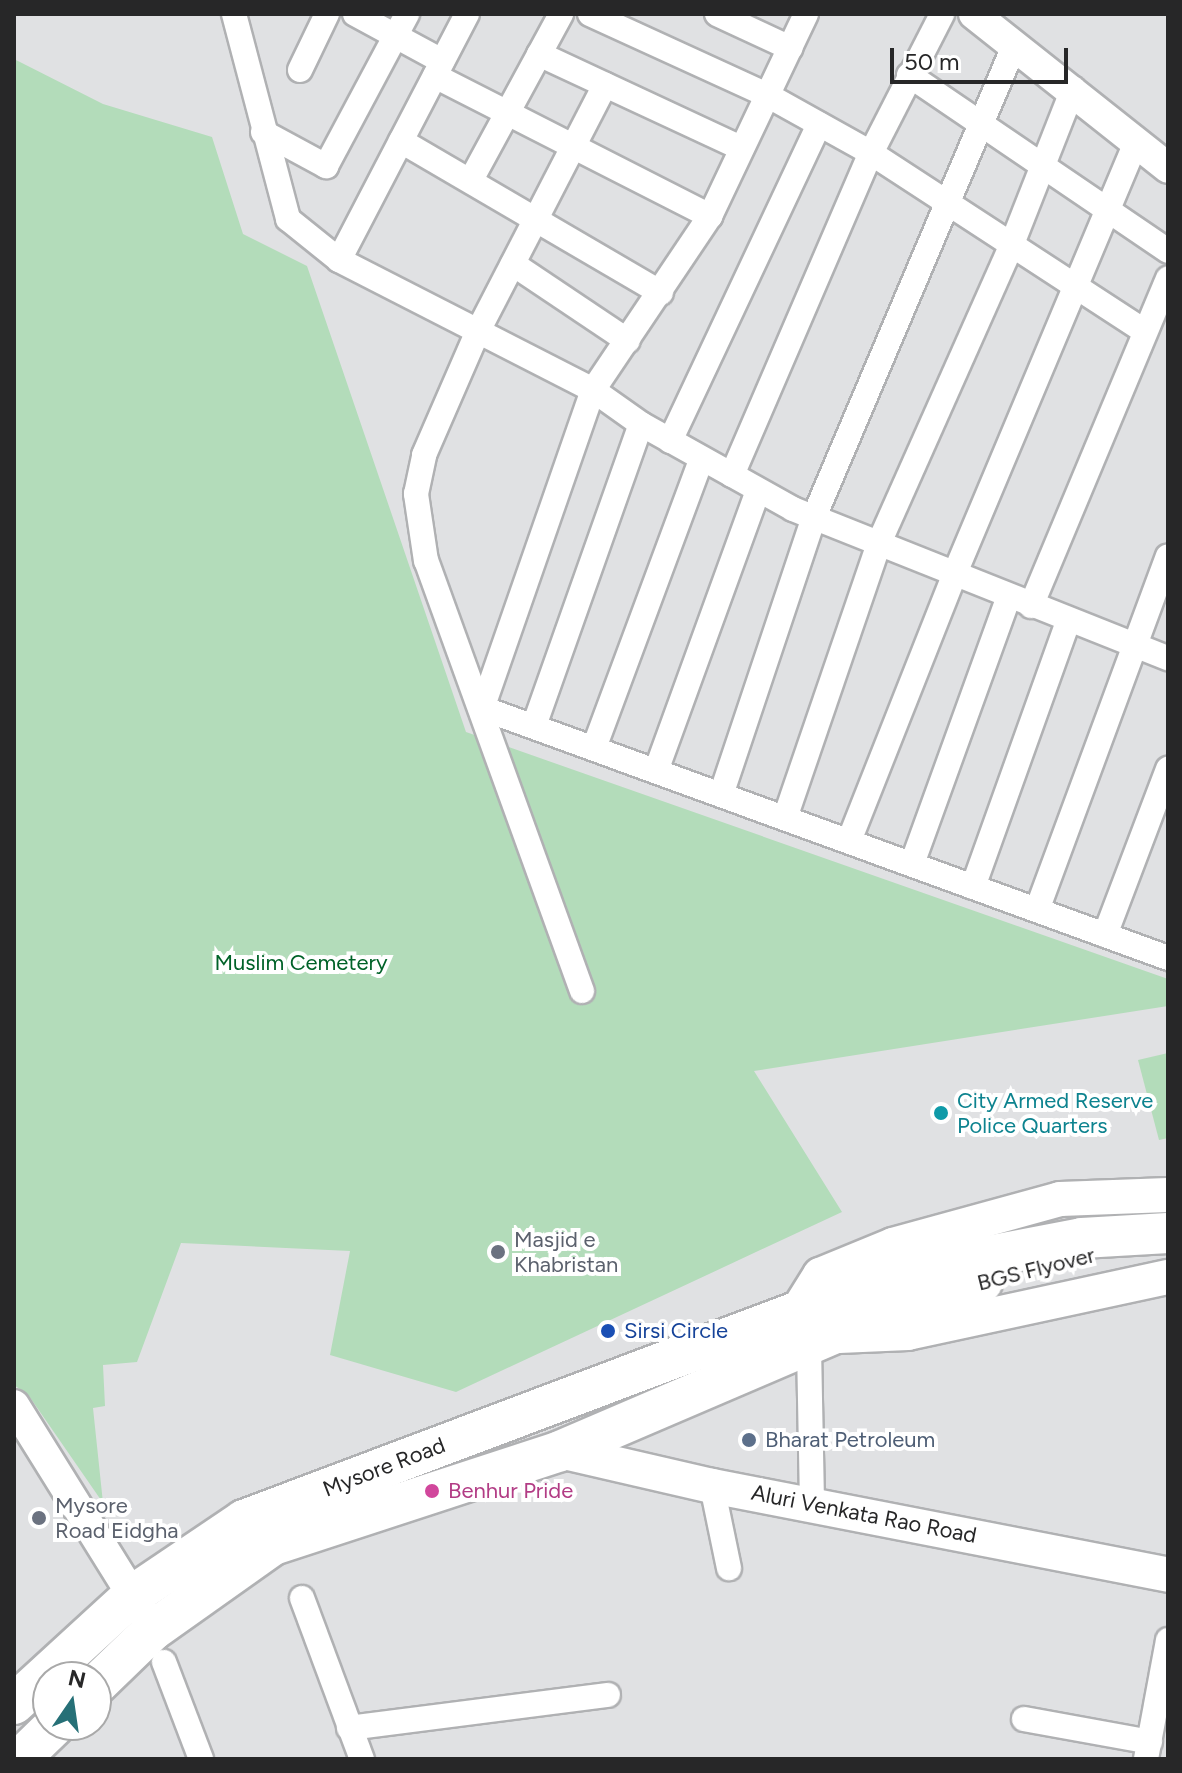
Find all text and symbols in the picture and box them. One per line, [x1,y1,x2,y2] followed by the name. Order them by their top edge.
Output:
[894,32,1072,82] scale bar
[904,47,960,76] text: 50 m
[214,950,388,976] park label: Muslim Cemetery
[957,1087,1153,1138] place label: City Armed Reserve Police Quarters
[932,1104,950,1122] marker: City Armed Reserve Police Quarters
[514,1226,618,1278] place label: Masjid e Khabristan
[974,1242,1098,1296] street label: BGS Flyover
[489,1243,507,1261] marker: Masjid e Khabristan
[624,1318,728,1344] place label: Sirsi Circle
[599,1322,617,1340] marker: Sirsi Circle
[765,1427,935,1453] place label: Bharat Petroleum
[740,1431,758,1449] marker: Bharat Petroleum
[319,1432,449,1502] street label: Mysore Road
[448,1478,573,1504] place label: Benhur Pride
[749,1479,979,1549] street label: Aluri Venkata Rao Road
[423,1482,441,1500] marker: Benhur Pride
[55,1492,179,1544] place label: Mysore Road Eidgha
[30,1509,48,1527] marker: Mysore Road Eidgha
[32,1661,112,1741] north arrow
[66,1664,88,1694] text: N

